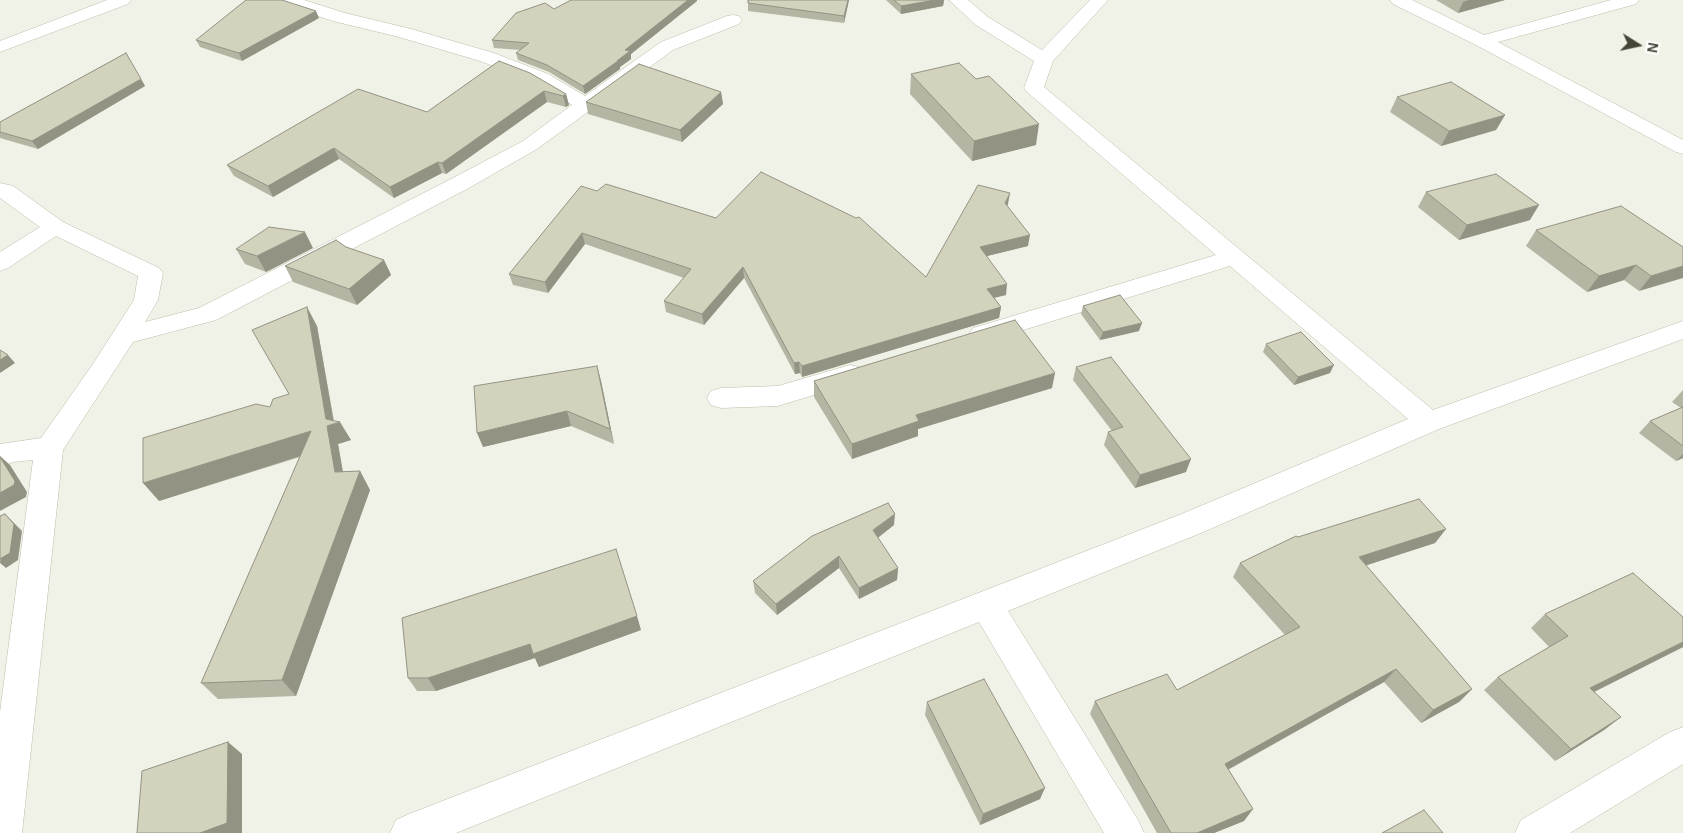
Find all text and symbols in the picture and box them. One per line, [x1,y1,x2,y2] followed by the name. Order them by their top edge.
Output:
[1613,20,1663,70] north arrow
[1644,41,1662,54] text: N

